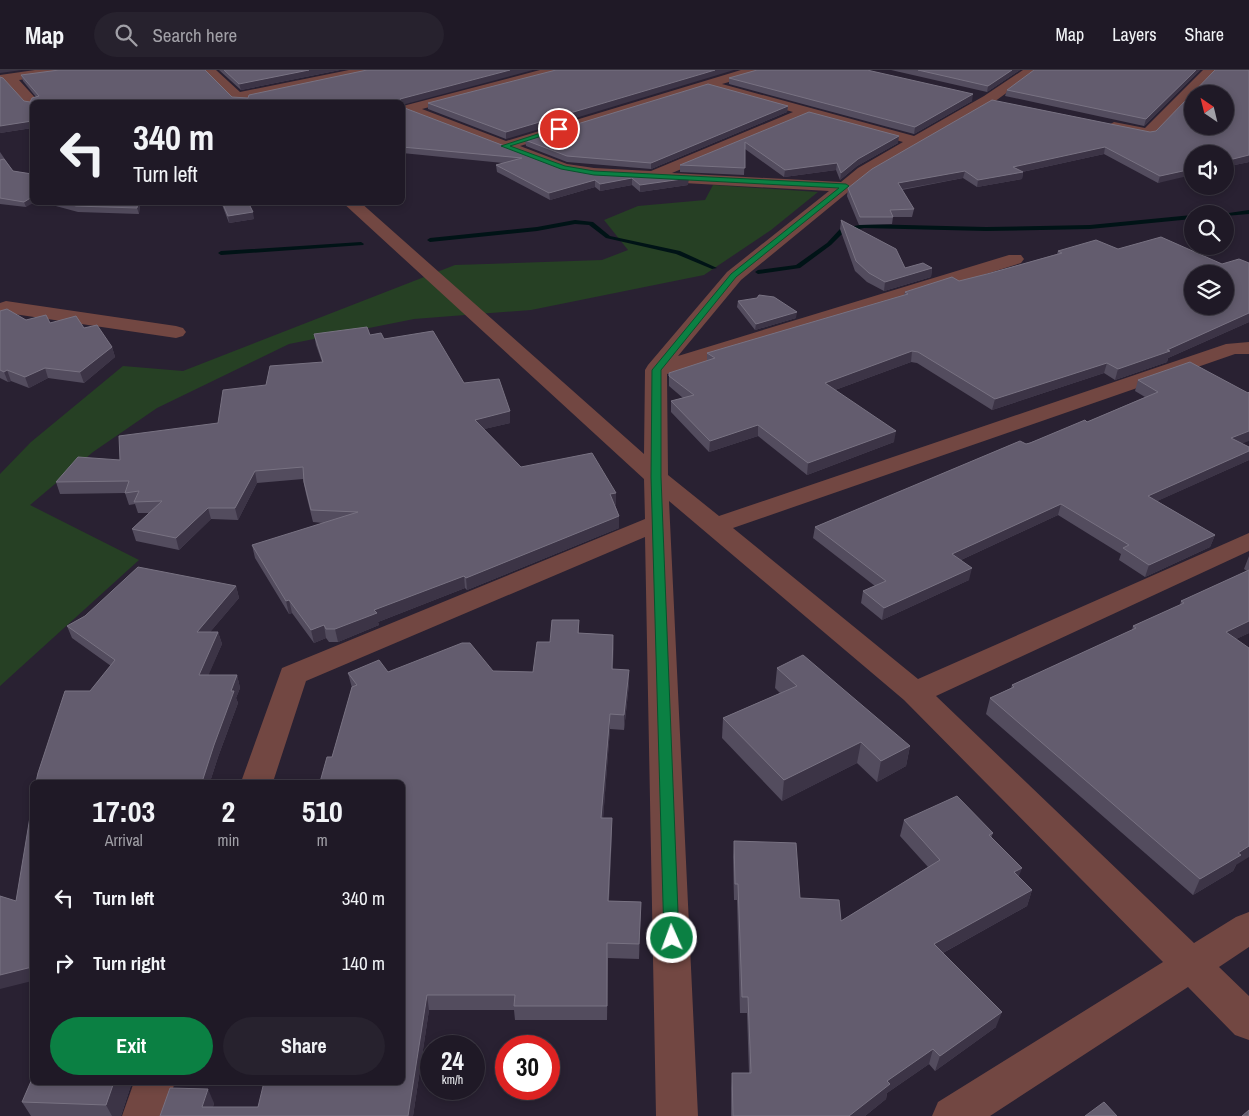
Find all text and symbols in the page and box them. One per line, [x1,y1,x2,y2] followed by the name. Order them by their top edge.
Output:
[94,12,444,57] search box
[25,19,64,51] text: Map
[112,21,140,49] icon: search
[152,22,237,48] text: Search here
[1056,22,1084,47] text: Map
[1112,22,1157,47] text: Layers
[1185,22,1224,47] text: Share
[1184,85,1234,135] north arrow
[1184,85,1234,315] map controls
[538,108,580,150] pin
[133,114,214,161] text: 340 m
[545,115,573,143] icon: arrive
[50,120,115,185] icon: left
[1184,145,1234,195] button: sound
[133,159,198,189] text: Turn left
[1184,205,1234,255] button: search
[1184,265,1234,315] button: layers
[92,791,155,831] text: 17:03
[222,791,235,831] text: 2
[302,791,343,831] text: 510
[105,829,143,851] text: Arrival
[217,829,239,851] text: min
[317,829,328,851] text: m
[50,884,78,912] icon: left
[93,885,154,911] text: Turn left
[342,885,385,911] text: 340 m
[645,911,697,963] position arrow
[50,949,78,977] icon: right
[93,950,165,976] text: Turn right
[342,950,385,976] text: 140 m
[50,1017,213,1075] button: Exit
[223,1017,385,1075] button: Share
[495,1035,560,1100] speed limit sign: 30
[441,1044,464,1078] text: 24
[442,1072,463,1088] text: km/h

